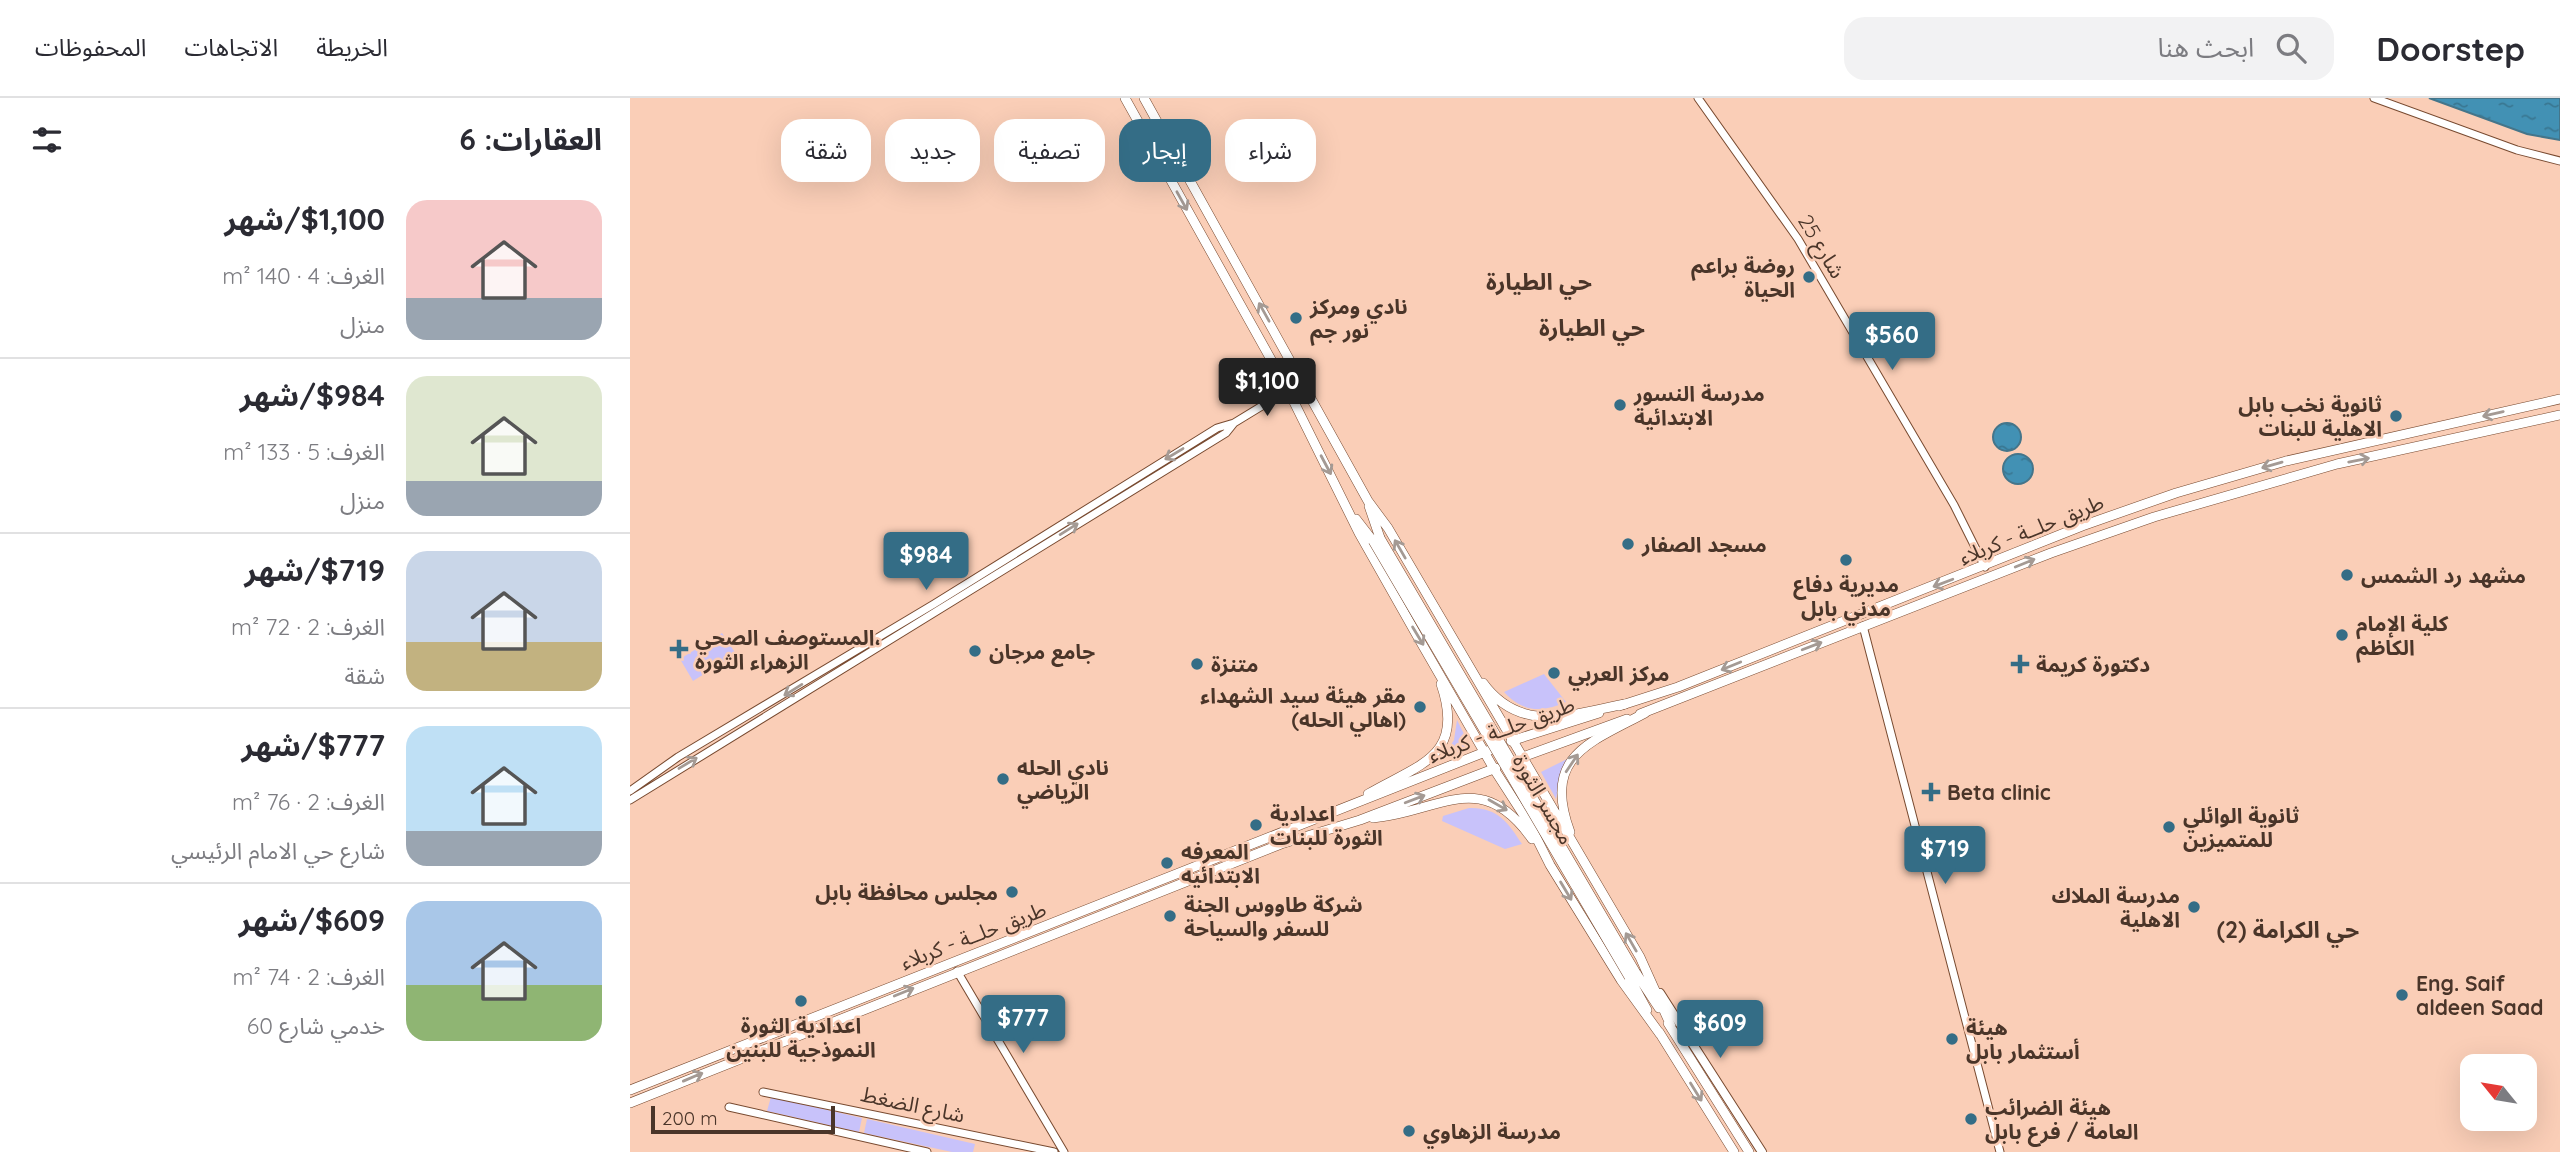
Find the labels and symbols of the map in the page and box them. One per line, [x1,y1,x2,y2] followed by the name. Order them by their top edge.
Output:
[1175,190,1189,211] one-way arrow
[1790,209,1851,284] street label: شارع 25
[1691,252,1795,302] place label: روضة براعم الحياة
[1486,267,1592,300] district label: حي الطيارة
[1801,269,1817,285] marker: روضة براعم الحياة
[1309,293,1408,346] place label: نادي ومركز نور جم
[1257,303,1271,323] one-way arrow
[1288,310,1304,326] marker: نادي ومركز نور جم
[1539,313,1645,346] district label: حي الطيارة
[1851,313,1933,372] pin: $560
[1210,358,1324,418] pin: $1,100
[1633,380,1765,430] place label: مدرسة النسور الابتدائية
[2238,391,2382,441] place label: ثانوية نخب بابل الاهلية للبنات
[1612,397,1628,413] marker: مدرسة النسور الابتدائية
[2482,407,2505,421] one-way arrow
[2388,408,2404,424] marker: ثانوية نخب بابل الاهلية للبنات
[1164,447,1184,461] one-way arrow
[2347,453,2370,466] one-way arrow
[1320,454,1334,474] one-way arrow
[2261,459,2283,472] one-way arrow
[1955,488,2108,571] street label: طريق حلــة - كربلاء
[1059,522,1079,536] one-way arrow
[1641,531,1767,557] place label: مسجد الصفار
[885,532,967,592] pin: $984
[1620,536,1636,552] marker: مسجد الصفار
[1393,540,1407,560] one-way arrow
[1838,552,1854,568] marker: مديرية دفاع مدني بابل
[2013,556,2035,569] one-way arrow
[2361,562,2526,588] place label: مشهد رد الشمس
[2339,567,2355,583] marker: مشهد رد الشمس
[1793,571,1899,626] place label: مديرية دفاع مدني بابل
[1932,578,1954,591] one-way arrow
[2356,610,2449,663] place label: كلية الإمام الكاظم
[695,624,881,674] place label: المستوصف الصحي، الزهراء الثوره
[1411,626,1425,646] one-way arrow
[2334,627,2350,643] marker: كلية الإمام الكاظم
[989,638,1095,667] place label: جامع مرجان
[1801,638,1823,651] one-way arrow
[669,639,689,659] marker: المستوصف الصحي، الزهراء الثوره
[967,643,983,659] marker: جامع مرجان
[1211,651,1258,677] place label: متنزة
[2036,651,2150,677] place label: دكتورة كريمة
[2010,654,2030,674] marker: دكتورة كريمة
[1189,656,1205,672] marker: متنزة
[1568,660,1670,691] place label: مركز العربي
[1720,660,1742,673] one-way arrow
[1546,665,1562,681] marker: مركز العربي
[784,682,803,697] one-way arrow
[1200,682,1406,737] place label: مقر هيئة سيد الشهداء (اهالي الحله)
[1424,690,1578,768] street label: طريق حلــة - كربلاء
[1412,699,1428,715] marker: مقر هيئة سيد الشهداء (اهالي الحله)
[1508,749,1580,849] street label: مجسر الثورة
[1017,754,1109,809] place label: نادي الحله الرياضي
[1565,754,1579,773] one-way arrow
[677,756,697,770] one-way arrow
[995,771,1011,787] marker: نادي الحله الرياضي
[1947,779,2051,805] place label: Beta clinic
[1921,782,1941,802] marker: Beta clinic
[1403,792,1425,804] one-way arrow
[1487,798,1507,812] one-way arrow
[1270,800,1383,850] place label: اعدادية الثورة للبنات
[2183,802,2300,852] place label: ثانوية الوائلي للمتميزين
[1248,817,1264,833] marker: اعدادية الثورة للبنات
[2161,819,2177,835] marker: ثانوية الوائلي للمتميزين
[1904,826,1986,886] pin: $719
[1181,838,1260,888] place label: المعرفه الابتدائيه
[1159,855,1175,871] marker: المعرفه الابتدائيه
[815,879,998,905] place label: مجلس محافظة بابل
[1559,880,1573,900] one-way arrow
[2051,882,2180,932] place label: مدرسة الملاك الاهلية
[1004,884,1020,900] marker: مجلس محافظة بابل
[1184,891,1363,941] place label: شركة طاووس الجنة للسفر والسياحة
[896,895,1050,976] street label: طريق حلــة - كربلاء
[2186,899,2202,915] marker: مدرسة الملاك الاهلية
[1162,908,1178,924] marker: شركة طاووس الجنة للسفر والسياحة
[2217,915,2359,948] district label: حي الكرامة (2)
[1624,933,1638,953] one-way arrow
[2416,970,2543,1020] place label: Eng. Saif aldeen Saad
[893,985,914,998] one-way arrow
[2394,987,2410,1003] marker: Eng. Saif aldeen Saad
[793,993,809,1009] marker: اعدادية الثورة النموذجية للبنين
[982,996,1064,1055] pin: $777
[1679,1000,1761,1060] pin: $609
[726,1012,876,1062] place label: اعدادية الثورة النموذجية للبنين
[1966,1014,2080,1064] place label: هيئة أستثمار بابل
[1944,1031,1960,1047] marker: هيئة أستثمار بابل
[2460,1054,2538,1130] north arrow
[682,1070,703,1083] one-way arrow
[858,1080,967,1131] street label: شارع الضغط
[1690,1082,1704,1102] one-way arrow
[1985,1094,2138,1147] place label: هيئة الضرائب العامة / فرع بابل
[651,1103,835,1135] scale bar
[1963,1111,1979,1127] marker: هيئة الضرائب العامة / فرع بابل
[1423,1118,1561,1149] place label: مدرسة الزهاوي
[1401,1123,1417,1139] marker: مدرسة الزهاوي

